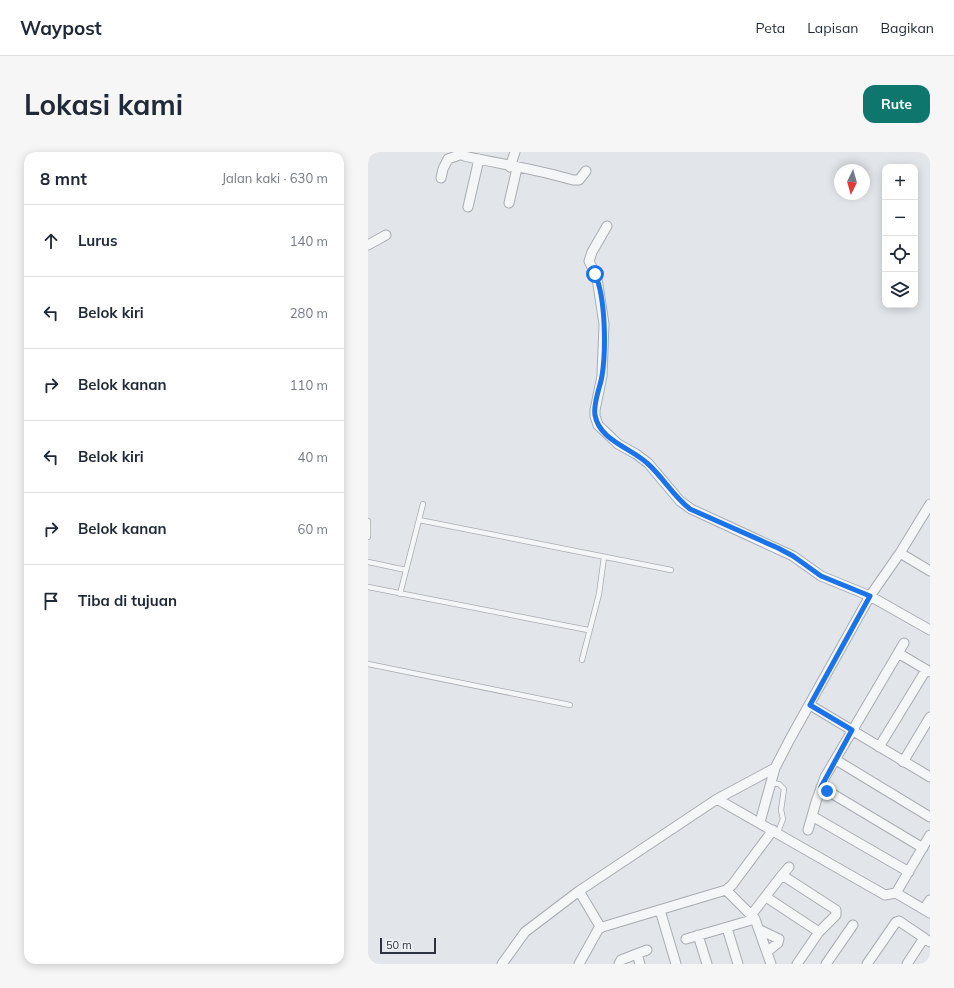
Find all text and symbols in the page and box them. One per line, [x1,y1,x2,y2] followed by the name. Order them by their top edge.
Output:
[20,16,102,40] text: Waypost
[756,19,785,37] text: Peta
[807,19,859,37] text: Lapisan
[881,19,934,37] text: Bagikan
[863,85,930,123] button: Rute
[24,87,183,122] text: Lokasi kami
[834,164,870,200] north arrow
[882,164,918,308] map controls
[882,164,918,200] button: +
[40,168,87,189] text: 8 mnt
[222,170,328,186] text: Jalan kaki · 630 m
[882,200,918,236] button: −
[40,230,62,252] icon: ahead
[78,231,118,250] text: Lurus
[290,233,328,249] text: 140 m
[882,236,918,272] button: locate
[586,265,604,283] route start
[882,272,918,308] button: layers
[40,302,62,324] icon: left
[78,303,144,322] text: Belok kiri
[290,305,328,321] text: 280 m
[40,374,62,396] icon: right
[78,375,167,394] text: Belok kanan
[290,377,328,393] text: 110 m
[40,446,62,468] icon: left
[78,447,144,466] text: Belok kiri
[298,449,328,465] text: 40 m
[40,518,62,540] icon: right
[78,519,167,538] text: Belok kanan
[298,521,328,537] text: 60 m
[40,590,62,612] icon: arrive
[78,591,177,610] text: Tiba di tujuan
[818,782,836,800] route end
[380,936,436,955] scale bar
[386,938,412,952] text: 50 m

